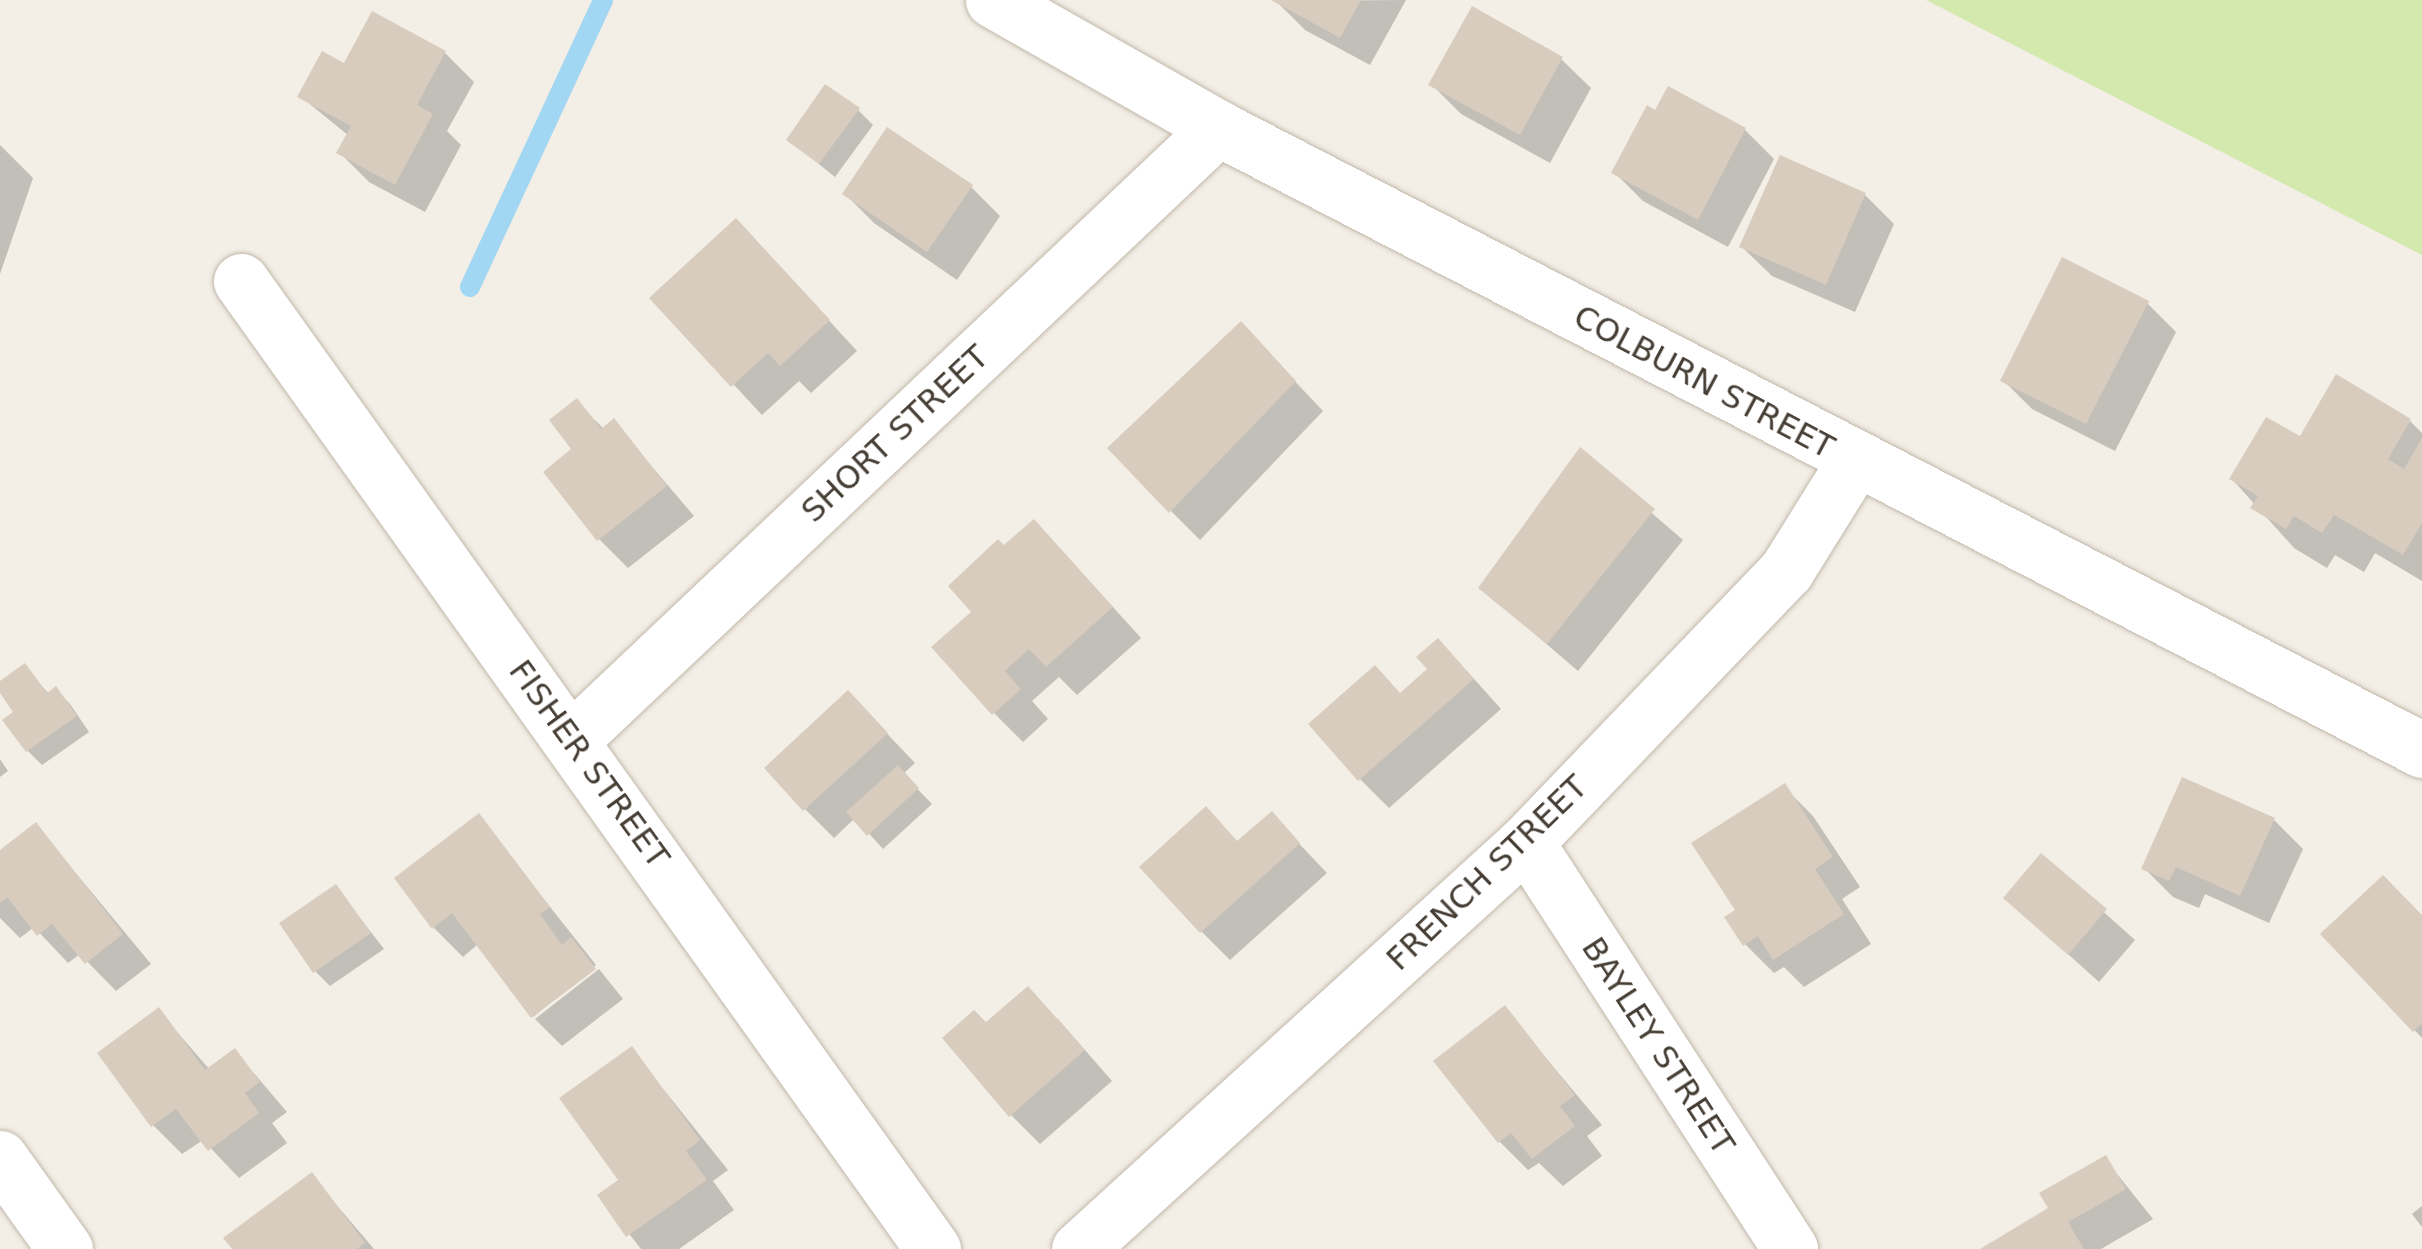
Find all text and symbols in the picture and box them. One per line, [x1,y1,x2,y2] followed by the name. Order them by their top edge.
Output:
[1567,297,1841,467] street label: COLBURN STREET
[794,338,996,530] street label: SHORT STREET
[501,653,677,875] street label: FISHER STREET
[1379,768,1595,978] street label: FRENCH STREET
[1574,930,1742,1162] street label: BAYLEY STREET

